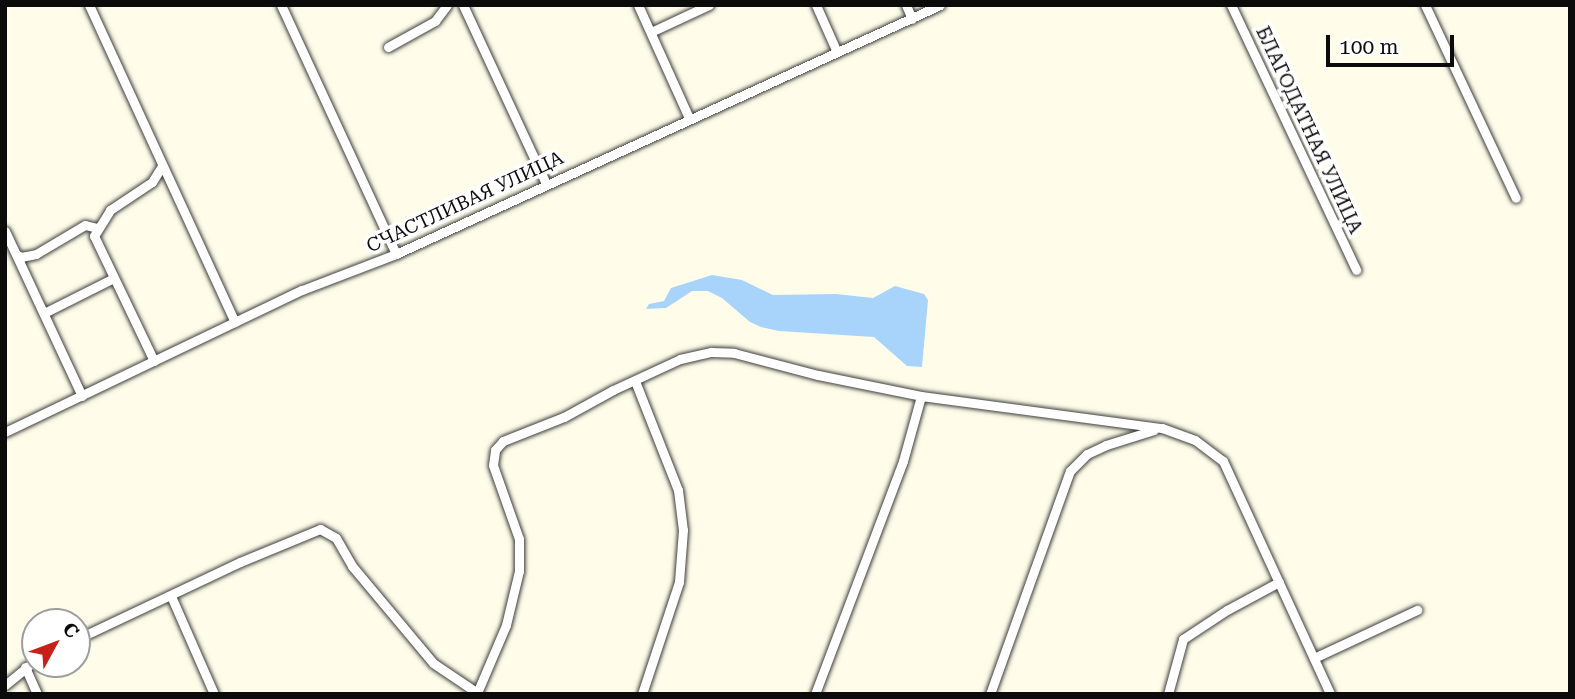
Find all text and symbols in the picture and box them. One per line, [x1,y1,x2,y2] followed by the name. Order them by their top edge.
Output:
[1330,21,1458,65] scale bar
[1251,23,1367,237] street label: БЛАГОДАТНАЯ УЛИЦА
[1339,35,1399,59] text: 100 m
[363,146,567,258] street label: СЧАСТЛИВАЯ УЛИЦА
[21,608,91,678] north arrow
[58,618,84,643] text: С

